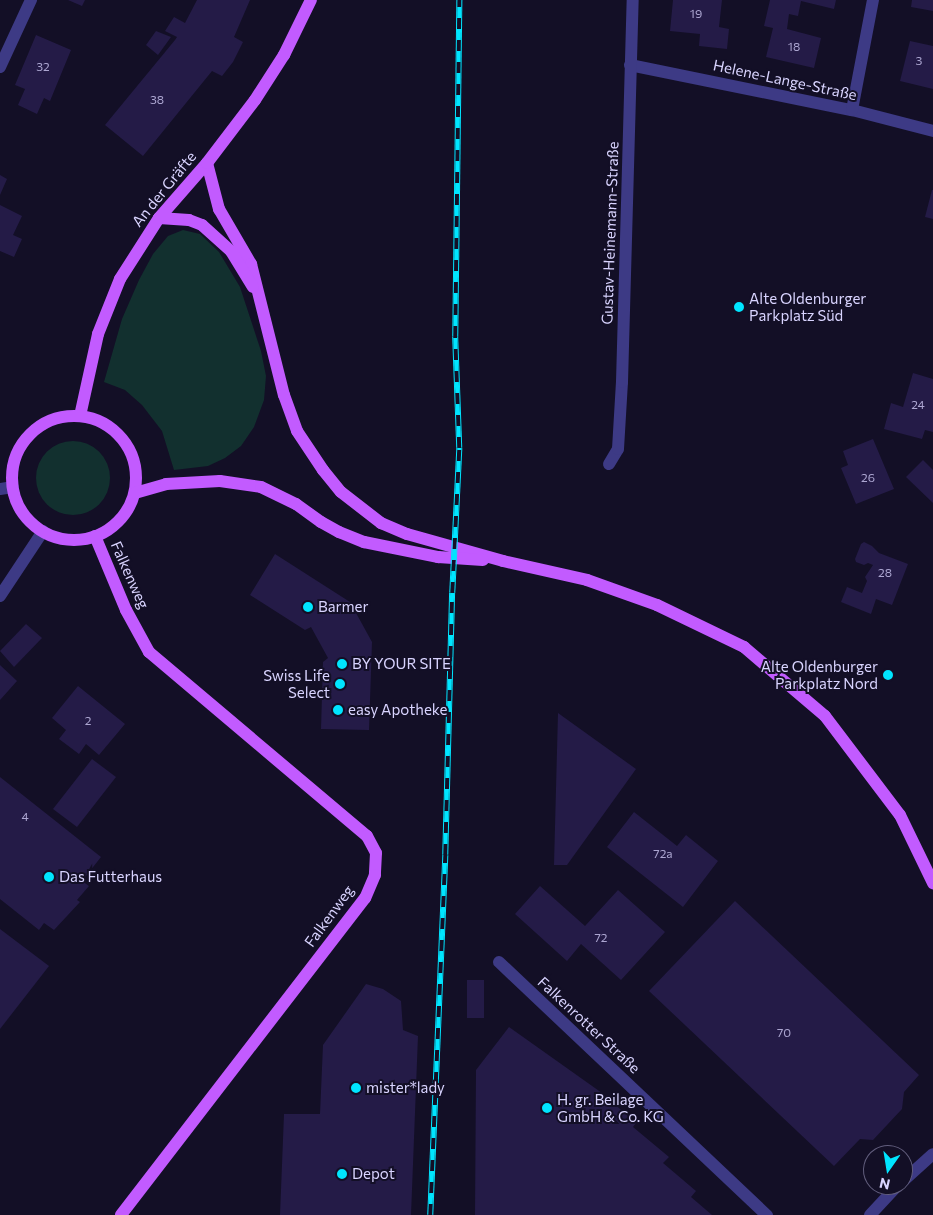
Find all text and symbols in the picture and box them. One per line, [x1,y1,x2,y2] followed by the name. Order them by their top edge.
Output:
[690,7,702,21] house number: 19
[788,40,800,54] house number: 18
[916,54,922,68] house number: 3
[711,56,859,104] street label: Helene-Lange-Straße
[36,60,50,74] house number: 32
[150,93,164,107] house number: 38
[598,141,622,325] street label: Gustav-Heinemann-Straße
[128,148,200,230] street label: An der Gräfte
[749,289,866,324] place label: Alte Oldenburger Parkplatz Süd
[733,301,745,313] marker: Alte Oldenburger Parkplatz Süd
[911,398,925,412] house number: 24
[861,471,875,485] house number: 26
[107,539,153,611] street label: Falkenweg
[878,566,892,580] house number: 28
[318,598,369,616] place label: Barmer
[302,601,314,613] marker: Barmer
[352,655,451,673] place label: BY YOUR SITE
[761,657,878,692] place label: Alte Oldenburger Parkplatz Nord
[336,658,348,670] marker: BY YOUR SITE
[263,666,330,701] place label: Swiss Life Select
[882,669,894,681] marker: Alte Oldenburger Parkplatz Nord
[334,678,346,690] marker: Swiss Life Select
[348,701,448,719] place label: easy Apotheke
[332,704,344,716] marker: easy Apotheke
[85,714,91,728] house number: 2
[21,810,29,824] house number: 4
[653,847,673,861] house number: 72a
[59,868,162,886] place label: Das Futterhaus
[43,871,55,883] marker: Das Futterhaus
[301,882,357,950] street label: Falkenweg
[595,931,607,945] house number: 72
[534,973,644,1077] street label: Falkenrotter Straße
[777,1026,791,1040] house number: 70
[366,1079,445,1097] place label: mister*lady
[350,1082,362,1094] marker: mister*lady
[557,1090,664,1125] place label: H. gr. Beilage GmbH & Co. KG
[541,1102,553,1114] marker: H. gr. Beilage GmbH & Co. KG
[863,1145,913,1195] north arrow
[352,1165,395,1183] place label: Depot
[336,1168,348,1180] marker: Depot
[878,1175,892,1194] text: N

